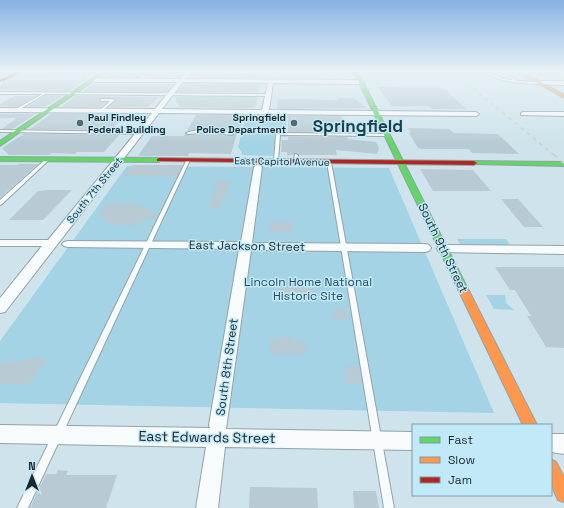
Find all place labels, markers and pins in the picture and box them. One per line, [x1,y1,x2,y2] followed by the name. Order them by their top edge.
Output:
[88,111,166,136] place label: Paul Findley Federal Building
[196,111,286,136] place label: Springfield Police Department
[75,118,85,128] marker: Paul Findley Federal Building
[289,118,299,128] marker: Springfield Police Department

